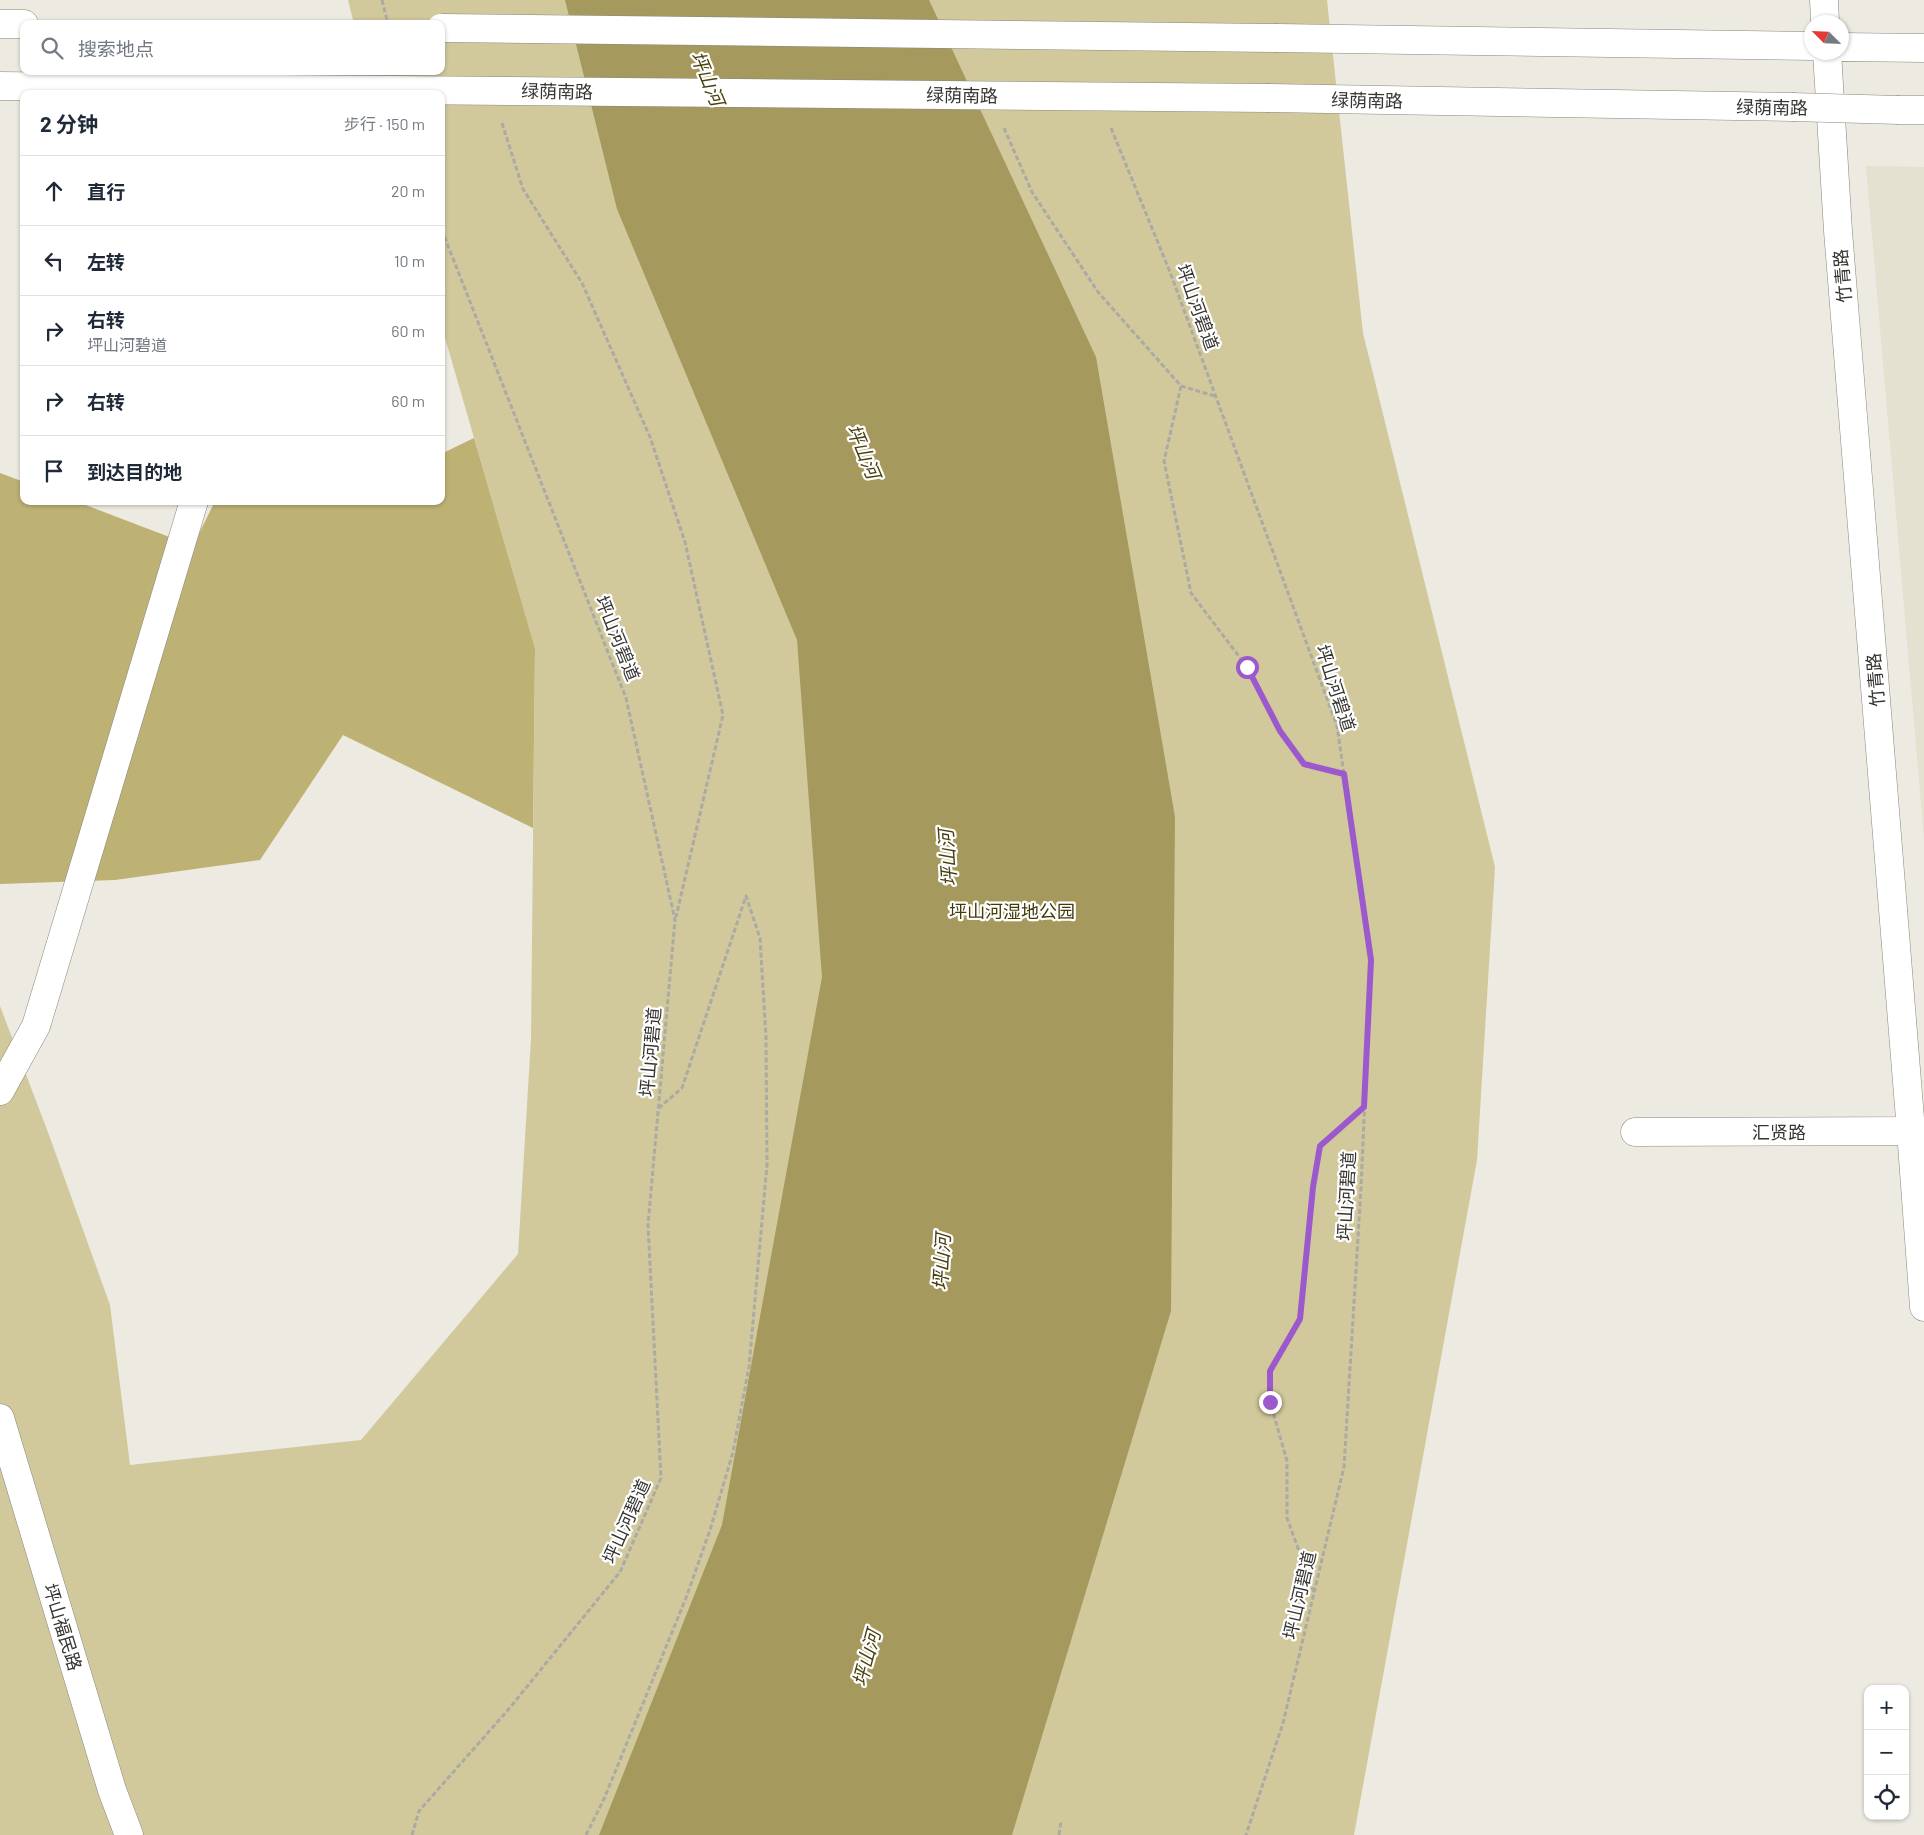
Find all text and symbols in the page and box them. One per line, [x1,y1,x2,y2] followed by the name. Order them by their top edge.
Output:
[1804,15,1849,60] north arrow
[20,20,445,75] search box
[38,34,66,62] icon: search
[78,37,154,60] text: 搜索地点
[686,47,731,112] water label: 坪山河
[521,79,593,103] street label: 绿荫南路
[926,83,998,107] street label: 绿荫南路
[1331,88,1403,112] street label: 绿荫南路
[1736,95,1808,119] street label: 绿荫南路
[40,111,98,136] text: 2 分钟
[344,114,425,133] text: 步行 · 150 m
[40,177,68,205] icon: ahead
[87,180,125,203] text: 直行
[391,181,425,200] text: 20 m
[40,247,68,275] icon: left
[1829,248,1855,304] street label: 竹青路
[87,250,125,273] text: 左转
[394,251,425,270] text: 10 m
[1172,261,1224,353] street label: 坪山河碧道
[87,308,125,331] text: 右转
[40,317,68,345] icon: right
[391,321,425,340] text: 60 m
[87,335,167,354] text: 坪山河碧道
[40,387,68,415] icon: right
[87,390,125,413] text: 右转
[391,391,425,410] text: 60 m
[842,420,887,485] water label: 坪山河
[40,457,68,485] icon: arrive
[87,460,182,483] text: 到达目的地
[591,592,645,684] street label: 坪山河碧道
[1312,642,1360,734] street label: 坪山河碧道
[1862,652,1888,708] street label: 竹青路
[1236,656,1259,679] route start
[933,825,960,887] water label: 坪山河
[949,900,1075,922] park label: 坪山河湿地公园
[635,1006,665,1098] street label: 坪山河碧道
[1752,1121,1806,1143] street label: 汇贤路
[1333,1150,1359,1242] street label: 坪山河碧道
[928,1229,954,1291] water label: 坪山河
[1259,1391,1282,1414] route end
[598,1475,654,1567] street label: 坪山河碧道
[1278,1549,1320,1641] street label: 坪山河碧道
[39,1581,87,1673] street label: 坪山福民路
[848,1624,886,1689] water label: 坪山河
[1864,1685,1909,1820] map controls
[1864,1685,1909,1730] button: +
[1864,1730,1909,1775] button: −
[1864,1775,1909,1820] button: locate

